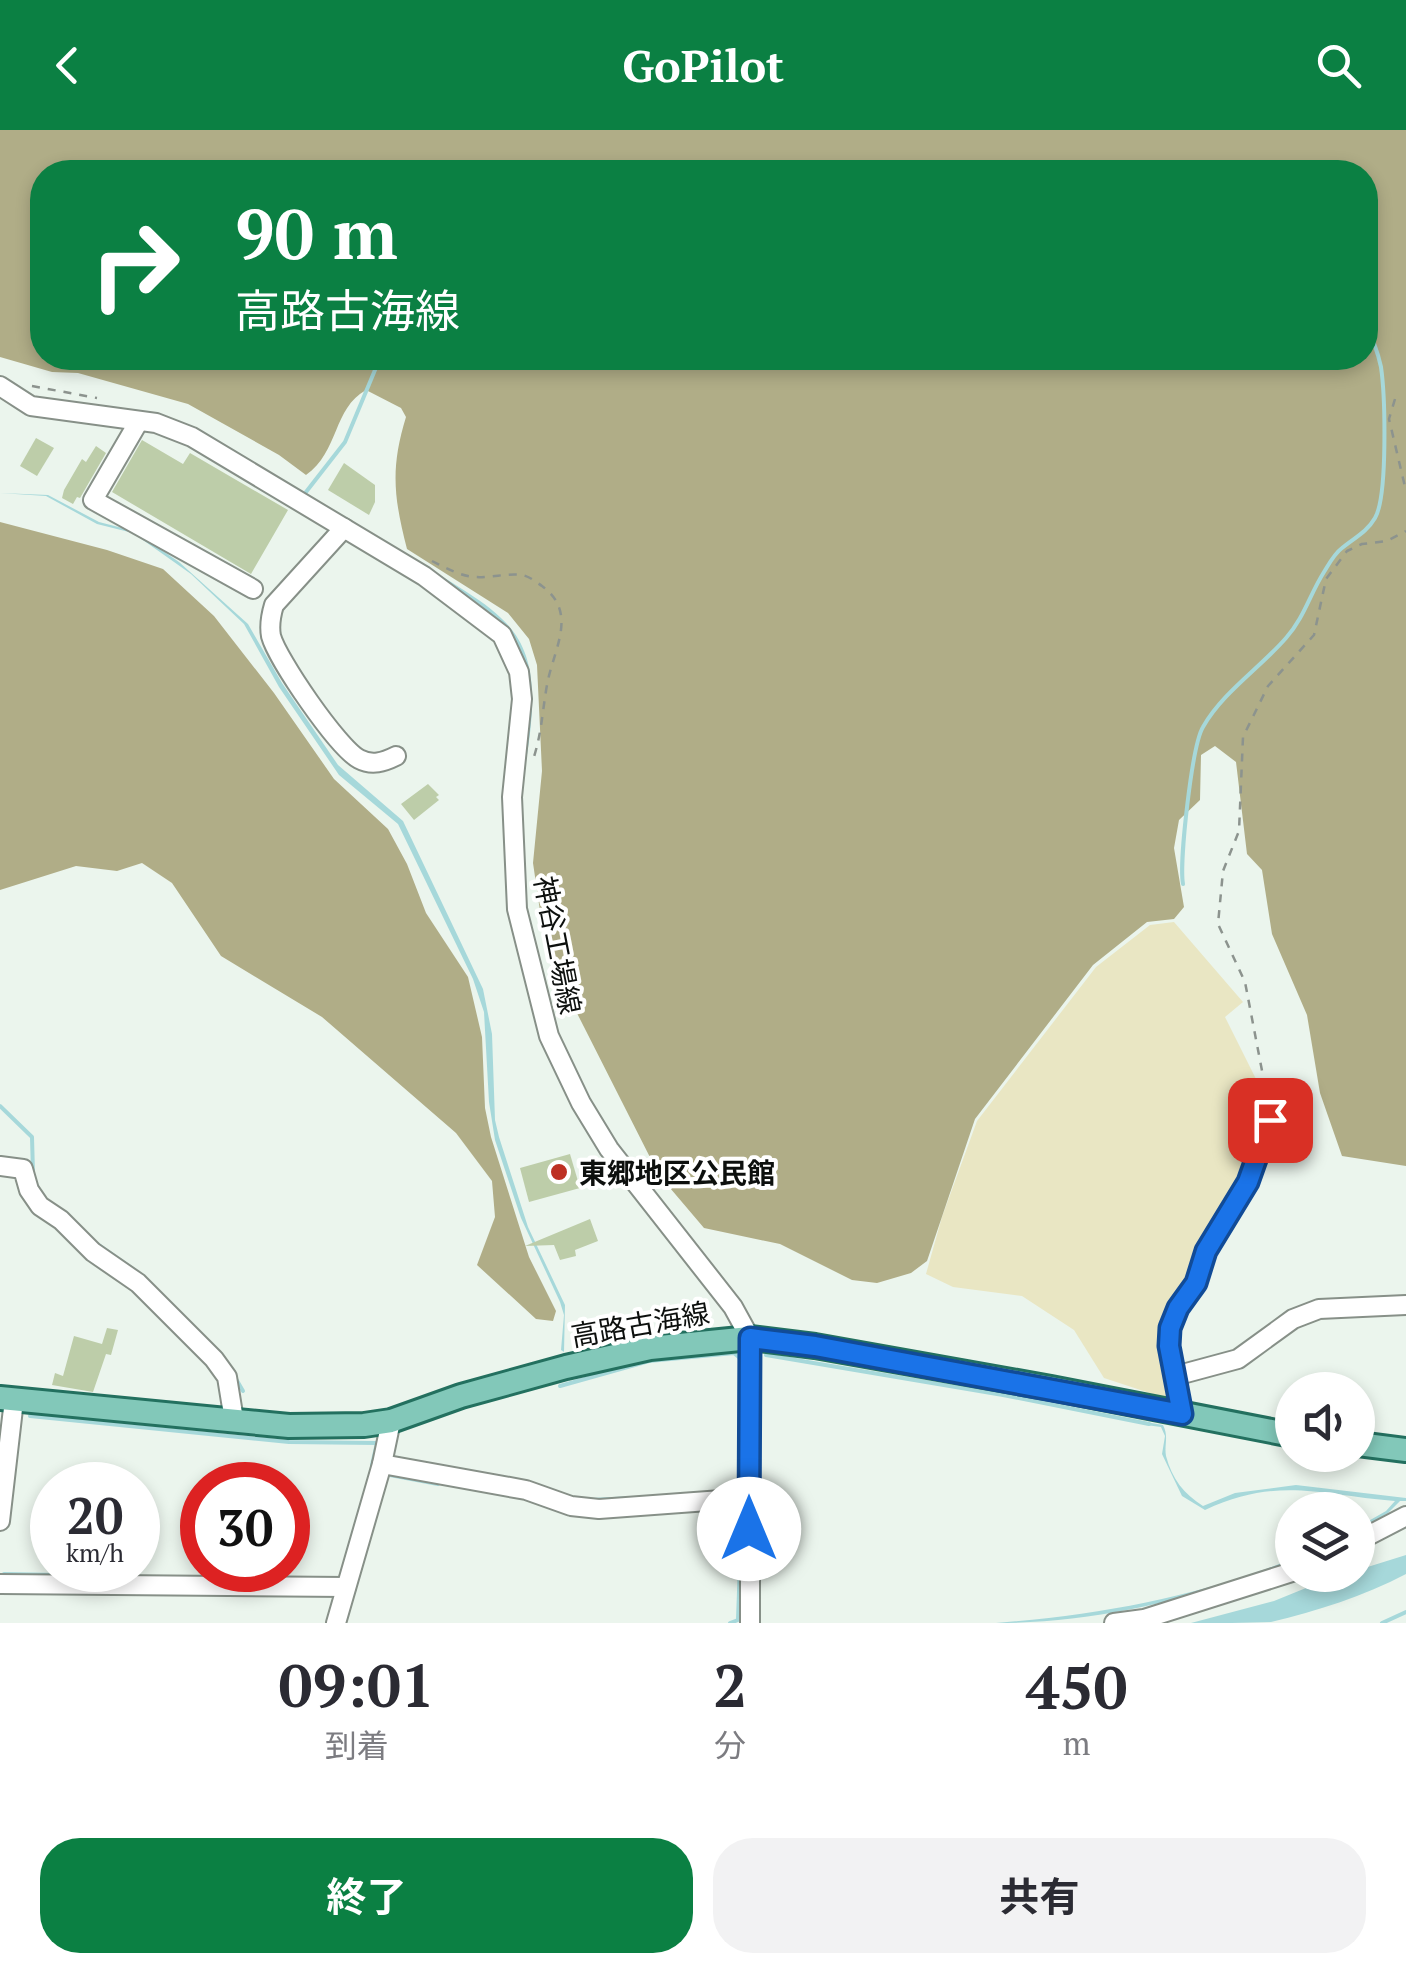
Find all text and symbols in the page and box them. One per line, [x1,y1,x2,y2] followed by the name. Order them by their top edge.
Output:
[622,35,784,95] text: GoPilot
[40,38,95,93] icon: back
[1311,38,1366,93] icon: search
[235,186,398,279] text: 90 m
[70,200,200,330] icon: right
[235,280,460,340] text: 高路古海線
[526,873,590,1017] street label: 神谷工場線
[1228,1078,1313,1163] pin
[1243,1093,1298,1148] icon: arrive
[579,1154,775,1191] place label: 東郷地区公民館
[548,1161,570,1183] marker: 東郷地区公民館
[568,1294,712,1354] street label: 高路古海線
[1275,1372,1375,1592] map controls
[1275,1372,1375,1472] button: sound
[180,1462,310,1592] speed limit sign: 30
[697,1477,801,1581] position arrow
[67,1482,123,1548] text: 20
[1275,1492,1375,1592] button: layers
[66,1536,124,1569] text: km/h
[279,1645,435,1724] text: 09:01
[713,1645,747,1724] text: 2
[1026,1647,1127,1726] text: 450
[1063,1722,1090,1764] text: m
[325,1724,389,1766] text: 到着
[714,1724,746,1766] text: 分
[40,1838,693,1953] button: 終了
[713,1838,1366,1953] button: 共有

